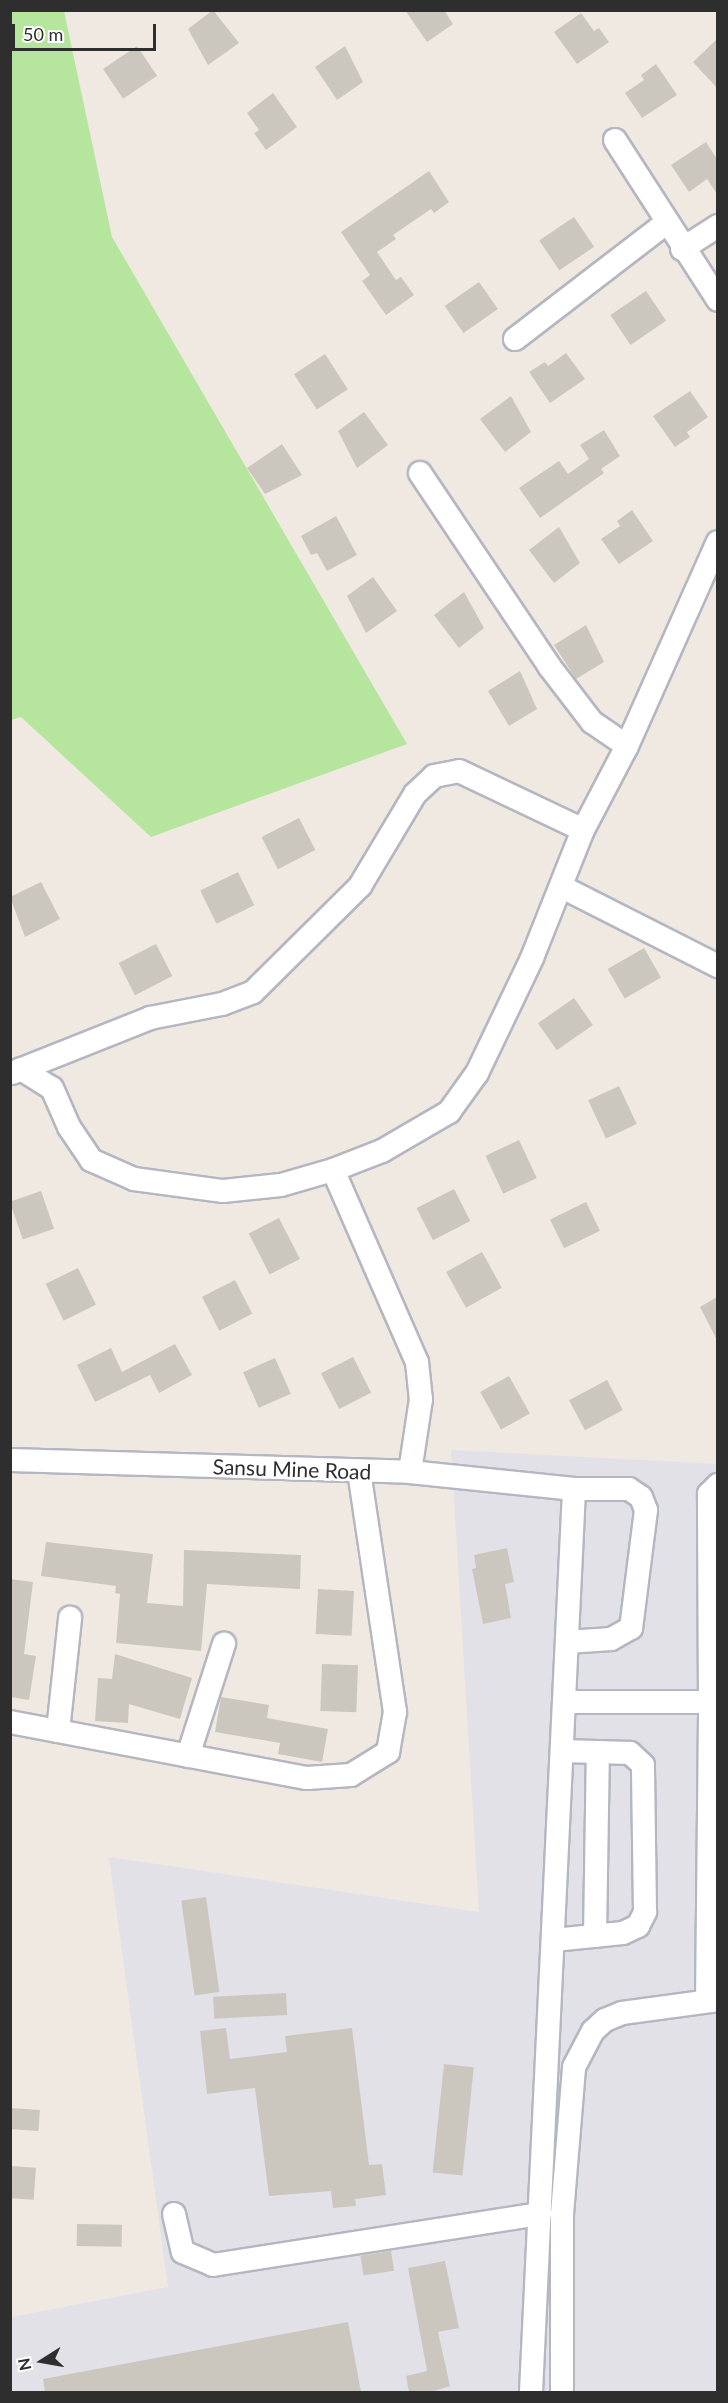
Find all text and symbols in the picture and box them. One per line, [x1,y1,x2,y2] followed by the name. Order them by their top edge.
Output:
[15,12,159,50] scale bar
[23,23,63,45] text: 50 m
[212,1454,372,1484] street label: Sansu Mine Road
[12,2331,72,2391] north arrow
[13,2357,34,2372] text: N

